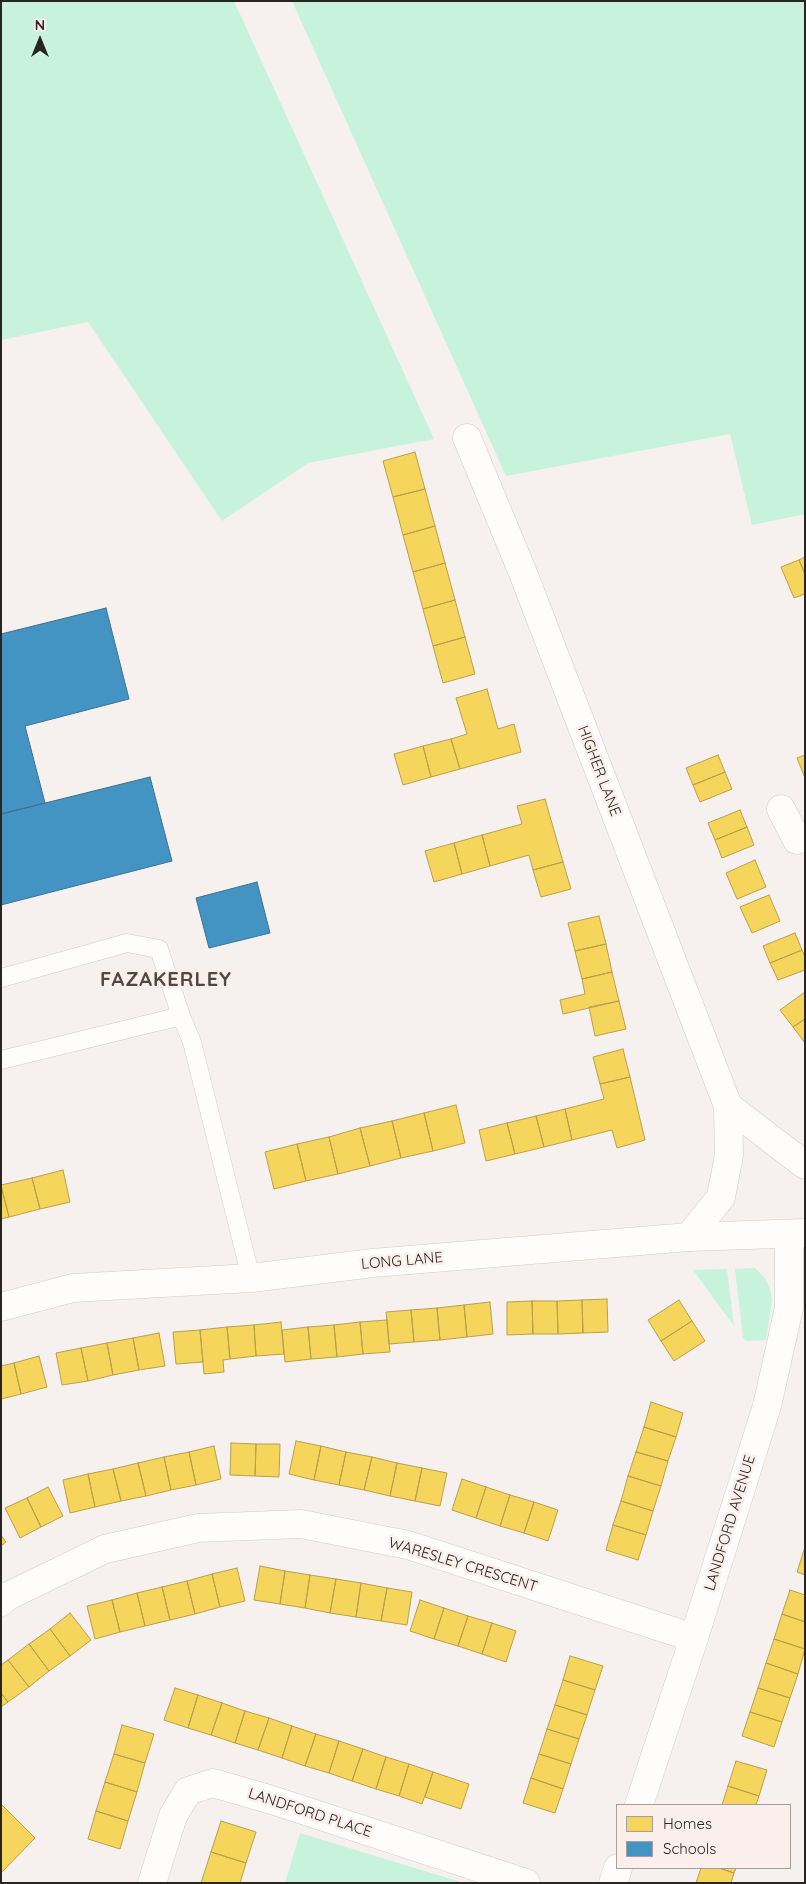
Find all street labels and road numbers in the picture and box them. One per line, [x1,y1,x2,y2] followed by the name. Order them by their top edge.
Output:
[573,723,625,819] street label: HIGHER LANE
[360,1248,444,1274] street label: LONG LANE
[701,1453,759,1593] street label: LANDFORD AVENUE
[386,1534,540,1596] street label: WARESLEY CRESCENT
[246,1785,374,1841] street label: LANDFORD PLACE

